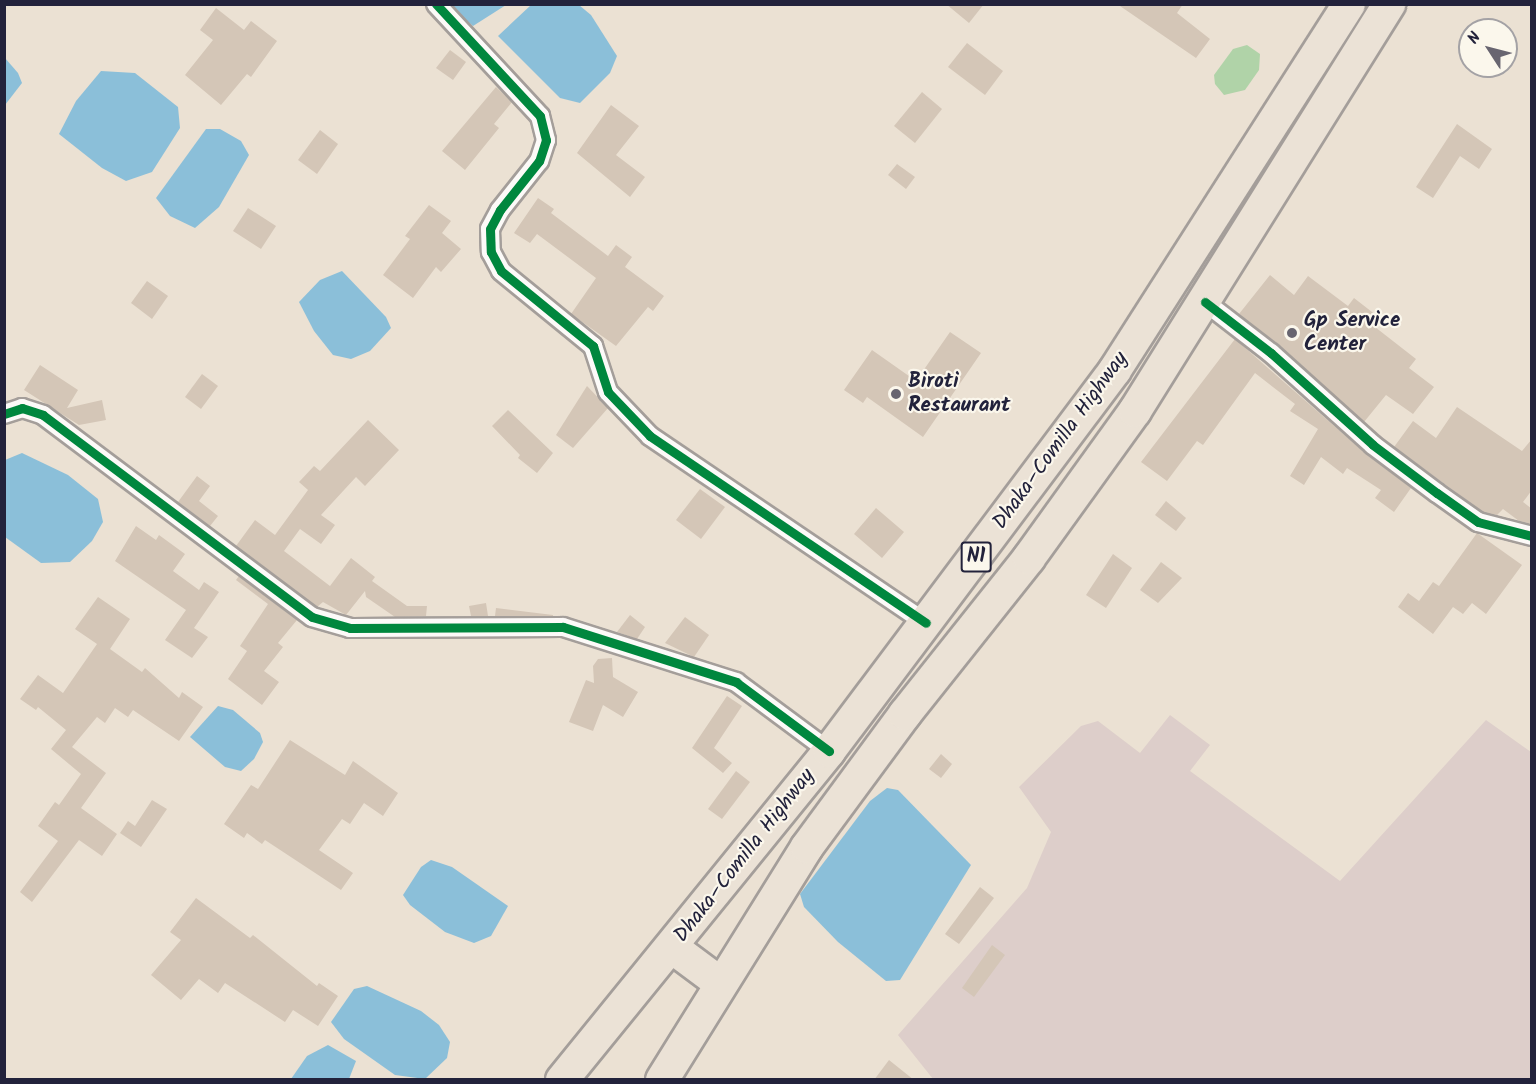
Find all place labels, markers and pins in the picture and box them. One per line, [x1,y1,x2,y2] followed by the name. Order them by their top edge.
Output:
[1304,308,1400,358] place label: Gp Service Center
[1285,326,1299,340] marker: Gp Service Center
[908,369,1010,419] place label: Biroti Restaurant
[889,387,903,401] marker: Biroti Restaurant

